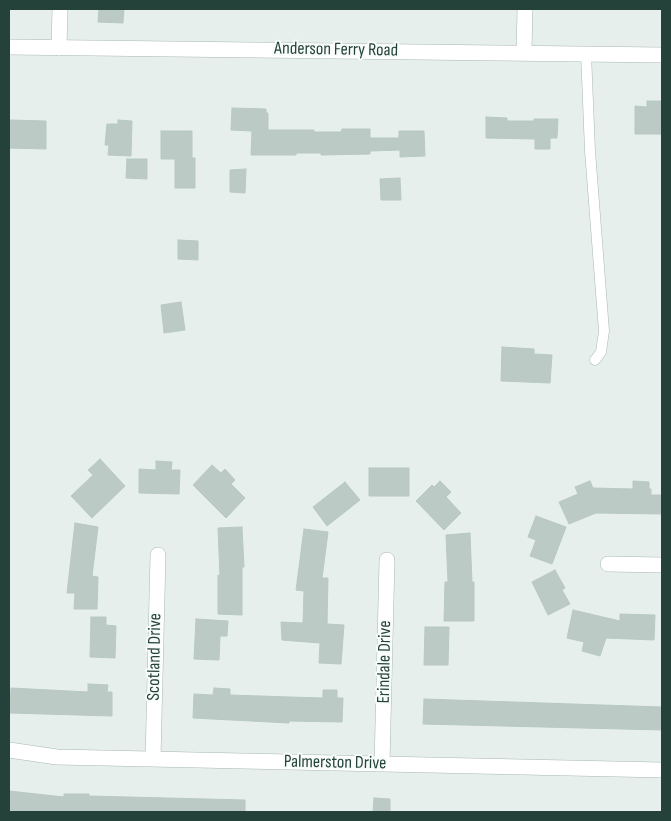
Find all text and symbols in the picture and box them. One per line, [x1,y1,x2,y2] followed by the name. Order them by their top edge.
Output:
[274,38,398,62] street label: Anderson Ferry Road
[143,613,167,701] street label: Scotland Drive
[373,620,397,704] street label: Erindale Drive
[284,751,386,775] street label: Palmerston Drive

